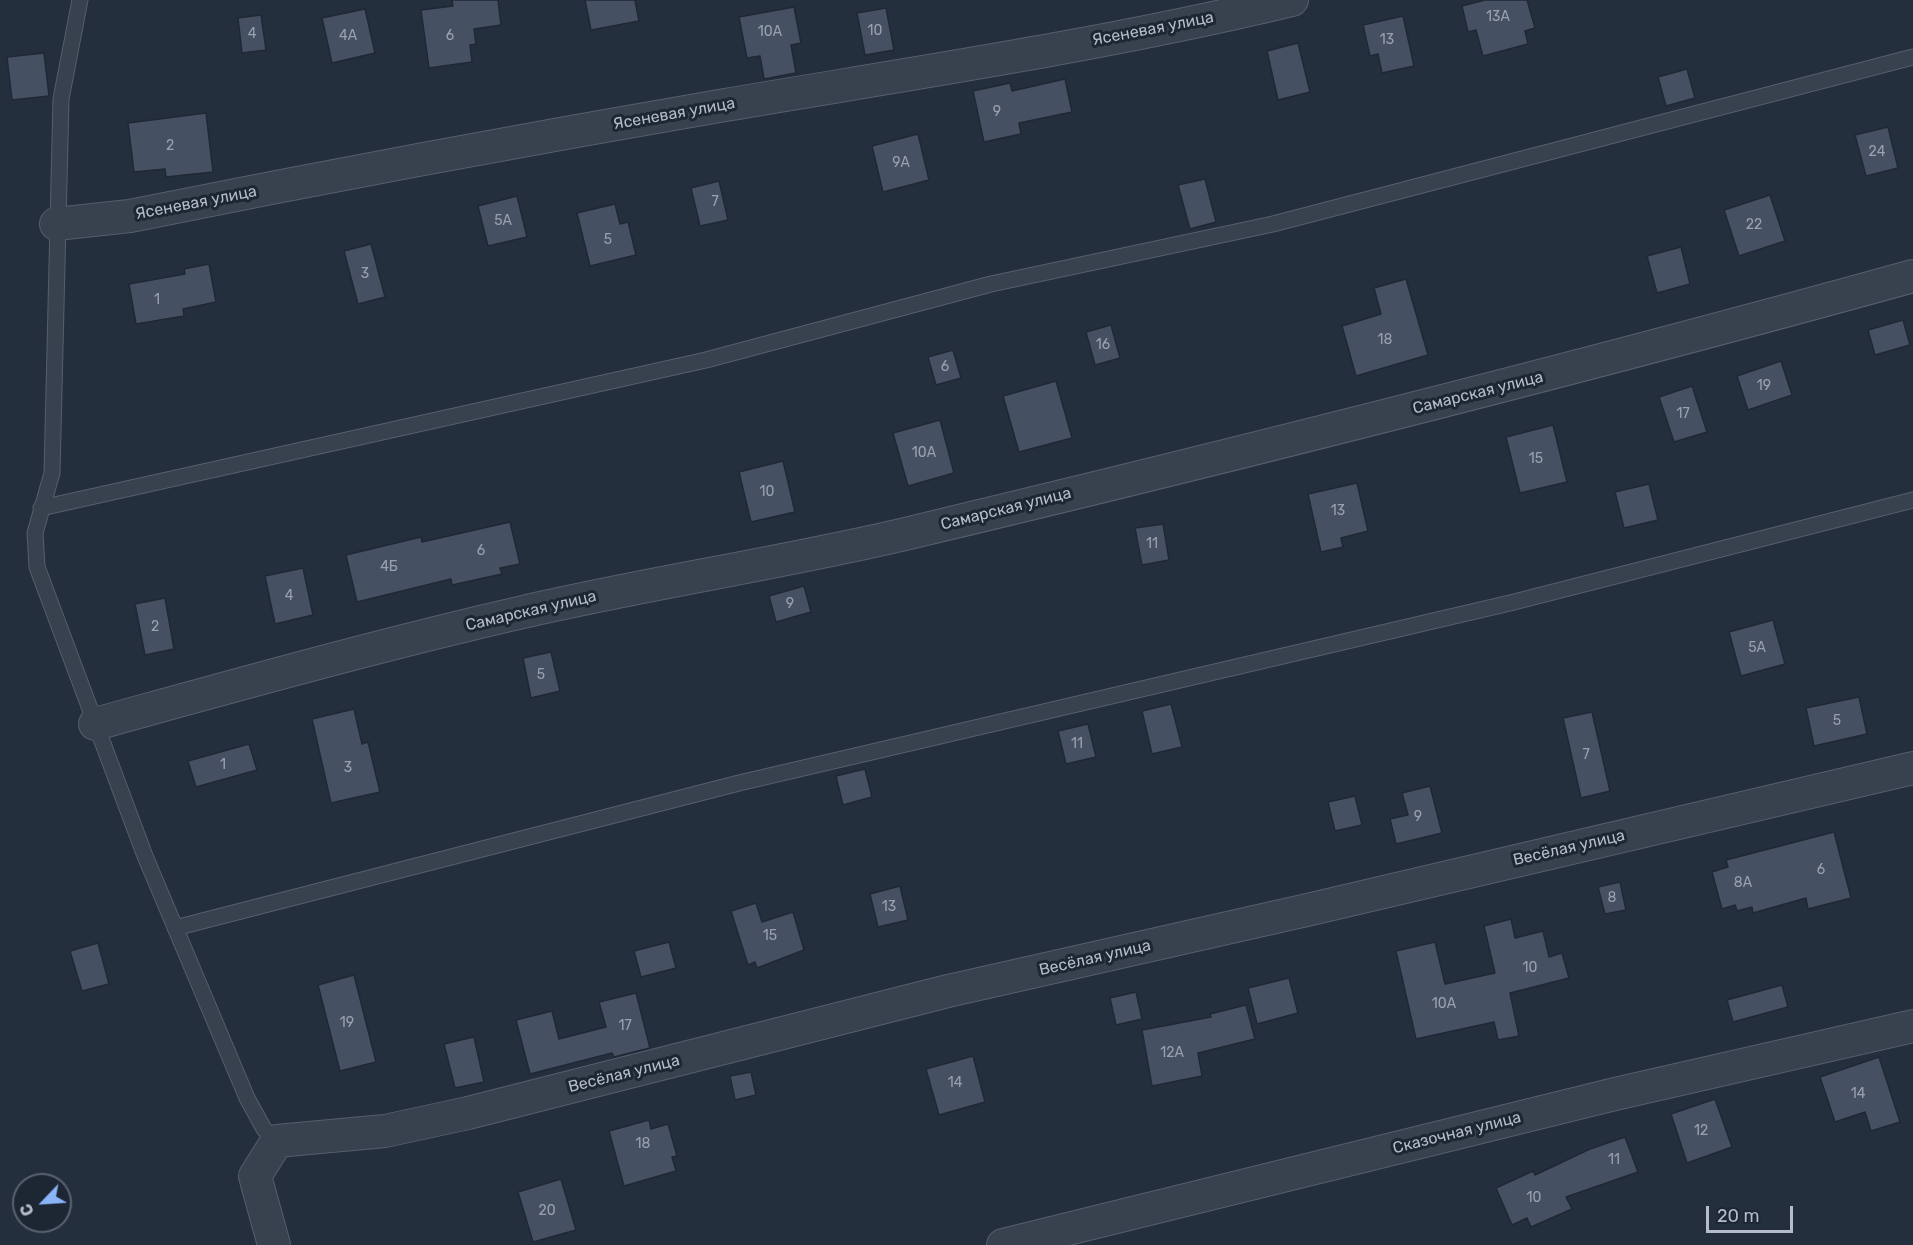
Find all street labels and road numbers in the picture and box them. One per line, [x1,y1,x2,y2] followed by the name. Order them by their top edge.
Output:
[1091,8,1215,50] street label: Ясеневая улица
[612,94,736,134] street label: Ясеневая улица
[134,182,258,224] street label: Ясеневая улица
[1411,368,1545,418] street label: Самарская улица
[939,484,1073,534] street label: Самарская улица
[464,587,598,635] street label: Самарская улица
[1511,826,1627,870] street label: Весёлая улица
[1037,936,1153,980] street label: Весёлая улица
[566,1051,682,1097] street label: Весёлая улица
[1391,1108,1523,1158] street label: Сказочная улица

